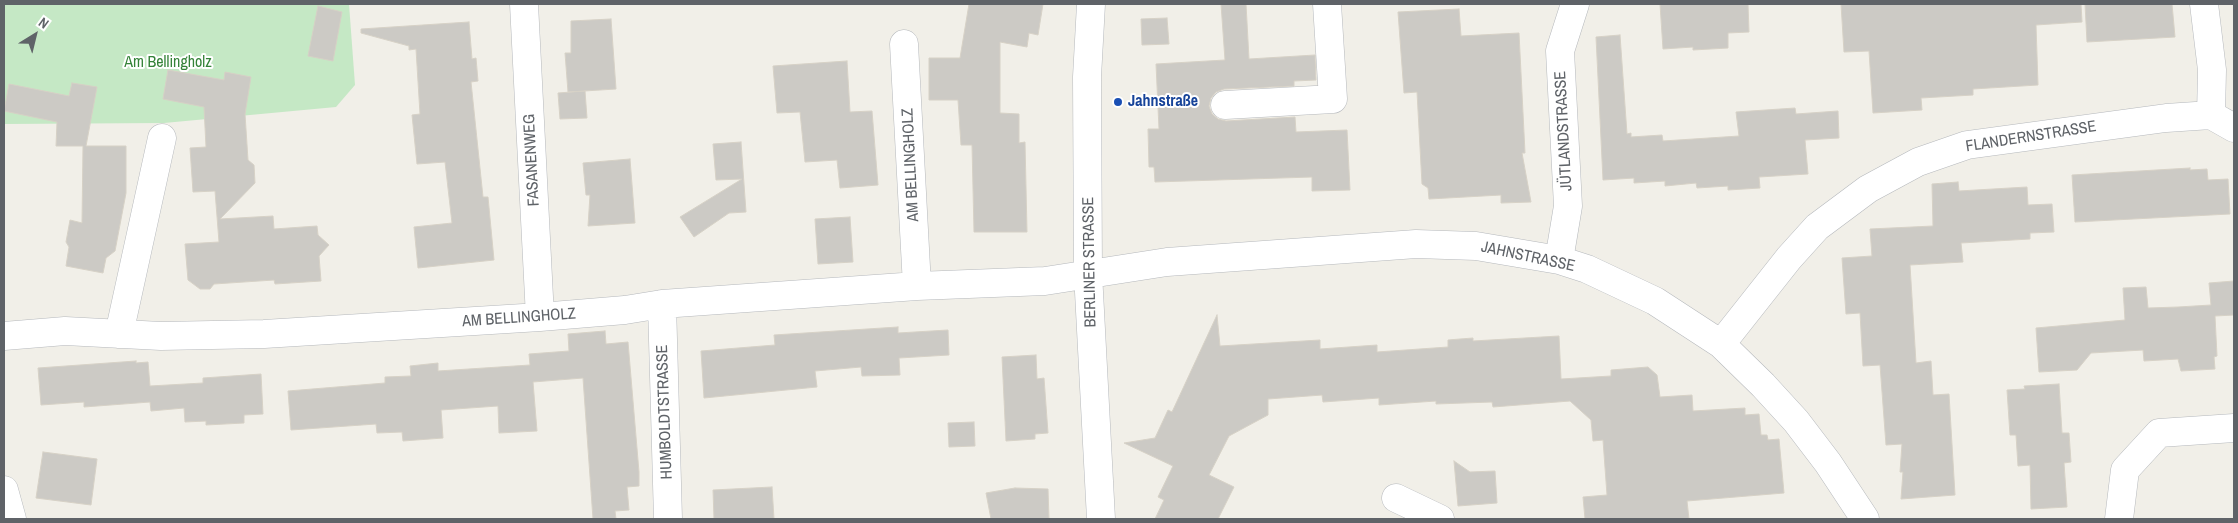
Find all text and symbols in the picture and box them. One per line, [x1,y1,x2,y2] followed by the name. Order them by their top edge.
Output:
[10,10,60,60] north arrow
[35,13,52,33] text: N
[124,53,212,73] park label: Am Bellingholz
[1551,70,1577,192] street label: JÜTLANDSTRASSE
[1128,92,1198,112] place label: Jahnstraße
[1112,96,1124,108] marker: Jahnstraße
[898,108,924,222] street label: AM BELLINGHOLZ
[520,113,544,207] street label: FASANENWEG
[1964,117,2098,157] street label: FLANDERNSTRASSE
[1079,197,1101,327] street label: BERLINER STRASSE
[1479,238,1577,276] street label: JAHNSTRASSE
[462,304,576,332] street label: AM BELLINGHOLZ
[653,344,677,480] street label: HUMBOLDTSTRASSE

